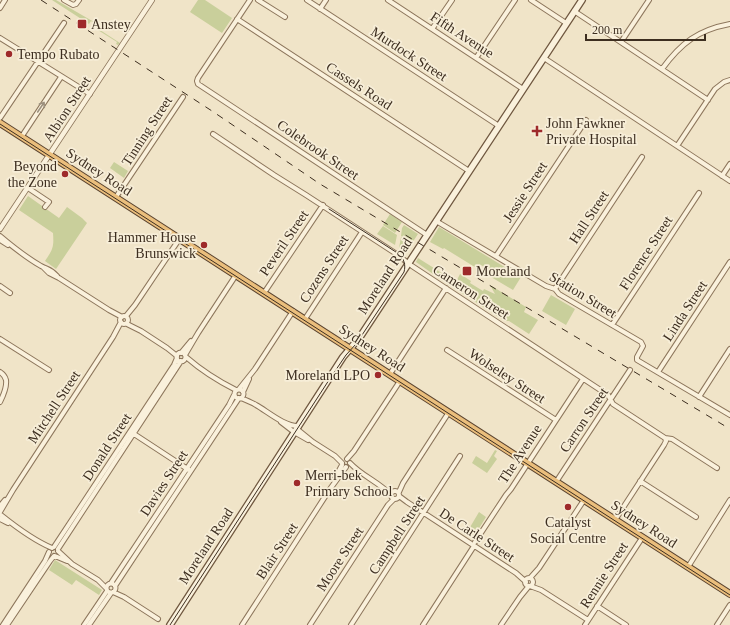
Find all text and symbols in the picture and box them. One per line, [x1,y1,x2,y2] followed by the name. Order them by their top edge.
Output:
[428,9,496,61] street label: Fifth Avenue
[586,16,705,42] scale bar
[91,17,131,32] place label: Anstey
[76,18,88,30] marker: Anstey
[592,23,623,37] text: 200 m
[368,24,450,84] street label: Murdock Street
[17,47,100,62] place label: Tempo Rubato
[4,49,14,59] marker: Tempo Rubato
[323,59,395,113] street label: Cassels Road
[40,73,94,145] street label: Albion Street
[119,93,175,169] street label: Tinning Street
[37,102,45,113] one-way arrow
[546,116,637,147] place label: John Fawkner Private Hospital
[274,117,362,183] street label: Colebrook Street
[531,125,543,137] marker: John Fawkner Private Hospital
[63,145,135,199] street label: Sydney Road
[8,159,57,190] place label: Beyond the Zone
[500,159,550,225] street label: Jessie Street
[60,169,70,179] marker: Beyond the Zone
[566,188,612,246] street label: Hall Street
[257,207,311,279] street label: Peveril Street
[617,213,676,293] street label: Florence Street
[108,230,196,261] place label: Hammer House Brunswick
[297,232,351,306] street label: Cozens Street
[355,235,415,317] street label: Moreland Road
[199,240,209,250] marker: Hammer House Brunswick
[430,262,512,322] street label: Cameron Street
[476,264,530,279] place label: Moreland
[461,265,473,277] marker: Moreland
[547,269,619,321] street label: Station Street
[660,278,710,344] street label: Linda Street
[336,321,408,375] street label: Sydney Road
[466,346,548,406] street label: Wolseley Street
[25,368,83,446] street label: Mitchell Street
[286,368,370,383] place label: Moreland LPO
[373,370,383,380] marker: Moreland LPO
[557,385,611,455] street label: Carron Street
[80,410,134,484] street label: Donald Street
[495,422,545,486] street label: The Avenue
[137,447,191,519] street label: Davies Street
[305,468,393,499] place label: Merri-bek Primary School
[292,478,302,488] marker: Merri-bek Primary School
[366,493,428,577] street label: Campbell Street
[608,497,680,551] street label: Sydney Road
[563,502,573,512] marker: Catalyst Social Centre
[176,505,236,587] street label: Moreland Road
[437,505,517,565] street label: De Carle Street
[530,515,606,546] place label: Catalyst Social Centre
[253,520,301,582] street label: Blair Street
[314,524,366,594] street label: Moore Street
[577,539,631,611] street label: Rennie Street

